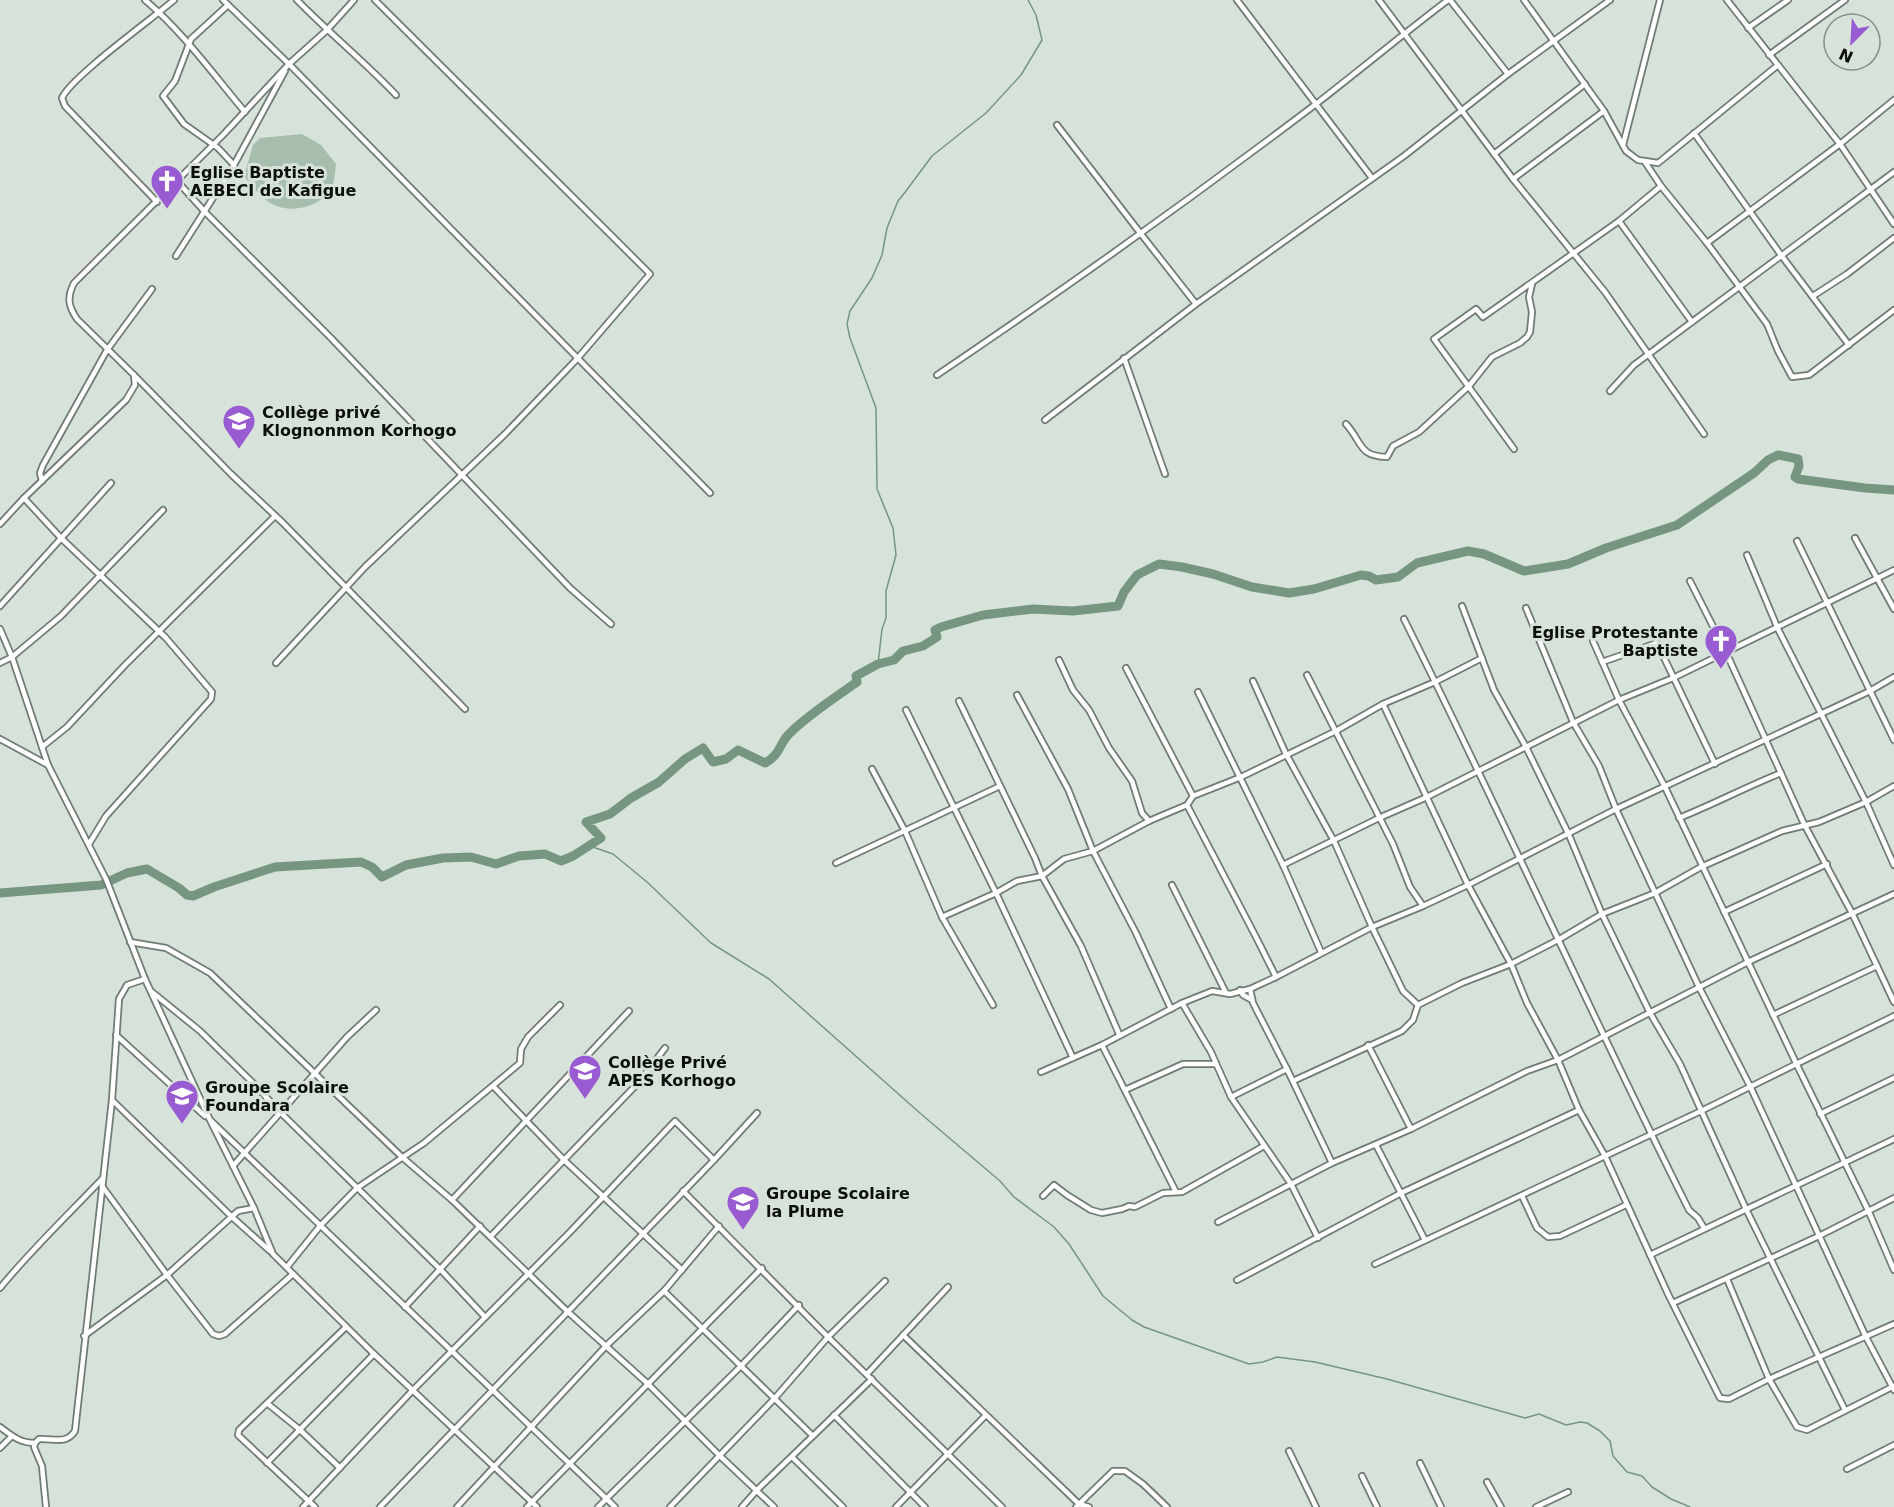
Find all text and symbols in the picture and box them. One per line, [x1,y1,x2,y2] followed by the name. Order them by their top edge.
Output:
[1822,12,1882,72] north arrow
[1836,44,1856,67] text: N
[149,163,185,210] church icon: Eglise Baptiste AEBECI de Kafigue
[190,163,356,200] place label: Eglise Baptiste AEBECI de Kafigue
[221,403,257,450] school or university icon: Collège privé Klognonmon Korhogo
[262,403,457,440] place label: Collège privé Klognonmon Korhogo
[1532,623,1698,660] place label: Eglise Protestante Baptiste
[1703,623,1739,670] church icon: Eglise Protestante Baptiste
[567,1053,603,1100] school or university icon: Collège Privé APES Korhogo
[608,1053,736,1090] place label: Collège Privé APES Korhogo
[164,1078,200,1125] school or university icon: Groupe Scolaire Foundara
[205,1078,349,1115] place label: Groupe Scolaire Foundara
[725,1184,761,1231] school or university icon: Groupe Scolaire la Plume
[766,1184,910,1221] place label: Groupe Scolaire la Plume

